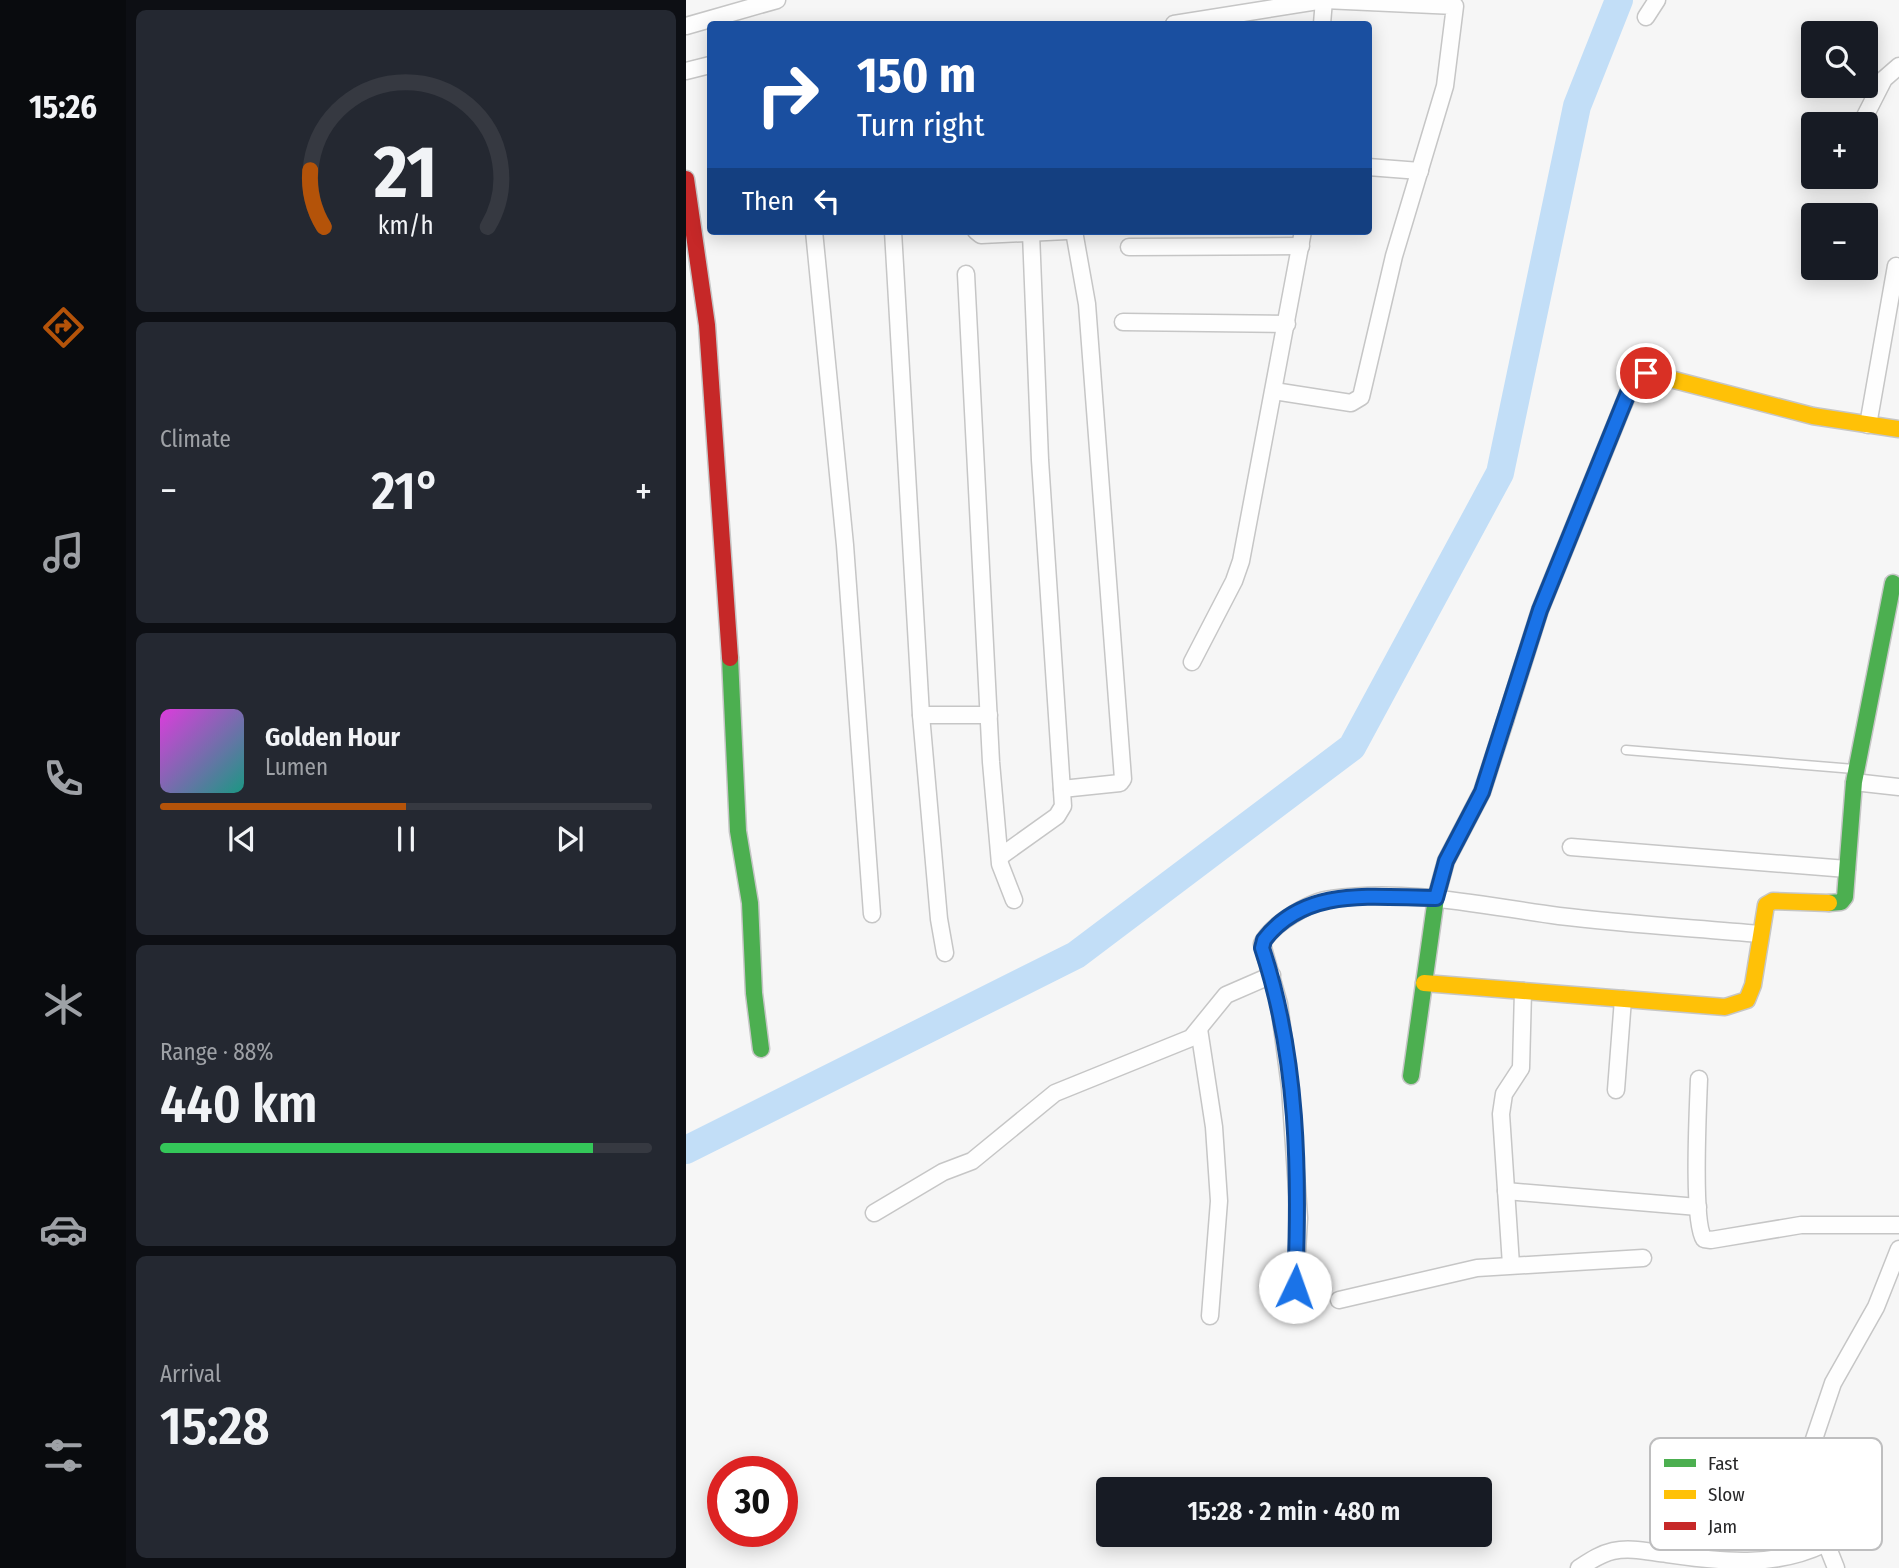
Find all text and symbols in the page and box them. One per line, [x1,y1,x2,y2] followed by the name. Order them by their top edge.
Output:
[1801,21,1878,280] map controls
[1801,21,1878,98] button: search
[857,46,976,105] text: 150 m
[742,49,833,140] icon: right
[29,88,97,126] text: 15:26
[857,106,984,144] text: Turn right
[1801,112,1878,189] button: +
[373,129,438,216] text: 21
[808,182,846,220] icon: left
[742,186,794,217] text: Then
[1801,203,1878,280] button: −
[378,211,434,241] text: km/h
[39,303,88,352] icon: directions
[1616,343,1676,403] pin
[1627,354,1665,392] icon: arrive
[160,425,231,453] text: Climate
[371,460,440,523] text: 21°
[160,468,177,514] text: −
[635,468,652,514] text: +
[39,528,88,577] icon: music
[265,722,400,753] text: Golden Hour
[265,753,328,781] text: Lumen
[39,754,88,803] icon: phone
[223,820,261,858] icon: previous
[387,820,425,858] icon: pause
[551,820,589,858] icon: next
[39,980,88,1029] icon: climate
[160,1038,273,1066] text: Range · 88%
[160,1073,318,1136] text: 440 km
[39,1205,88,1254] icon: car
[1258,1250,1332,1324] position arrow
[160,1360,221,1388] text: Arrival
[160,1395,270,1458] text: 15:28
[39,1431,88,1480] icon: filters
[1650,1438,1882,1550] legend
[1708,1452,1739,1475] text: Fast
[707,1456,798,1547] speed limit sign: 30
[1708,1483,1745,1506] text: Slow
[1188,1496,1400,1527] text: 15:28 · 2 min · 480 m
[1708,1515,1737,1538] text: Jam

